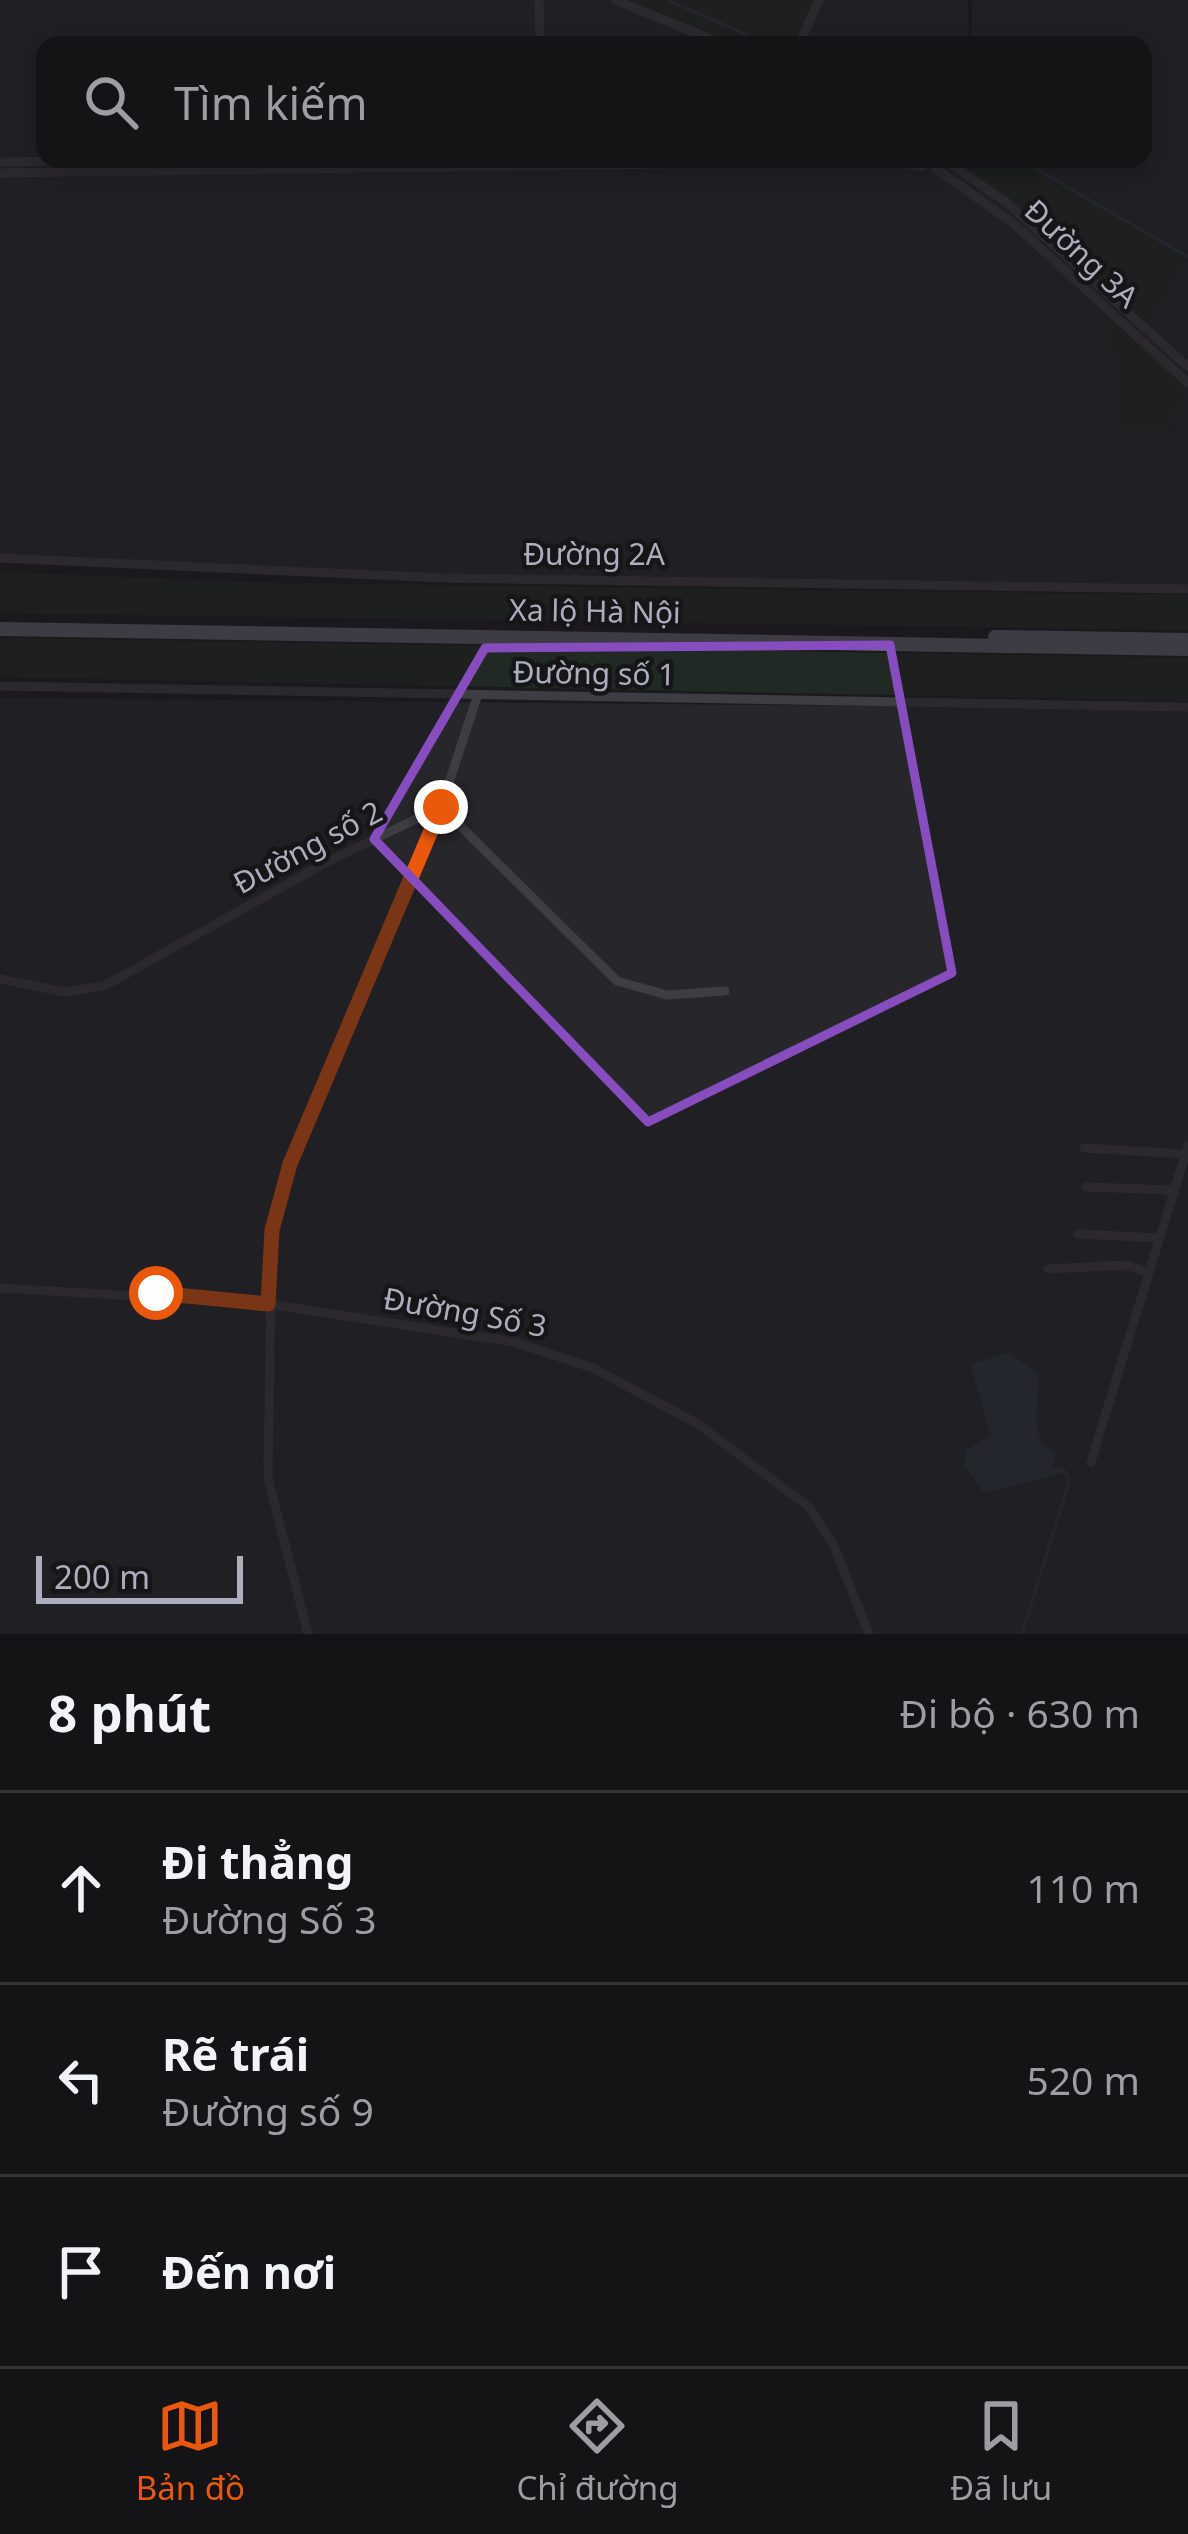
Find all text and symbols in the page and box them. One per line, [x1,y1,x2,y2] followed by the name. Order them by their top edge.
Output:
[36,36,1152,168] search box
[78,69,144,135] icon: search
[174,72,368,133] text: Tìm kiếm
[1016,190,1148,317] street label: Đường 3A
[523,533,666,574] street label: Đường 2A
[509,589,681,632] street label: Xa lộ Hà Nội
[512,651,676,694] street label: Đường số 1
[414,780,468,834] route end
[226,790,389,903] street label: Đường số 2
[129,1266,183,1320] route start
[380,1277,550,1346] street label: Đường Số 3
[36,1550,243,1603] scale bar
[54,1554,150,1599] text: 200 m
[48,1677,211,1747] text: 8 phút
[899,1686,1140,1739] text: Đi bộ · 630 m
[162,1831,354,1892] text: Đi thẳng
[48,1855,114,1921] icon: ahead
[1026,1861,1140,1914] text: 110 m
[162,1892,376,1945] text: Đường Số 3
[162,2023,309,2084] text: Rẽ trái
[48,2047,114,2113] icon: left
[1026,2053,1140,2106] text: 520 m
[162,2084,374,2137] text: Đường số 9
[48,2239,114,2305] icon: arrive
[162,2241,336,2302] text: Đến nơi
[136,2393,245,2510] tab: Bản đồ
[516,2393,678,2510] tab: Chỉ đường
[950,2393,1052,2510] tab: Đã lưu

